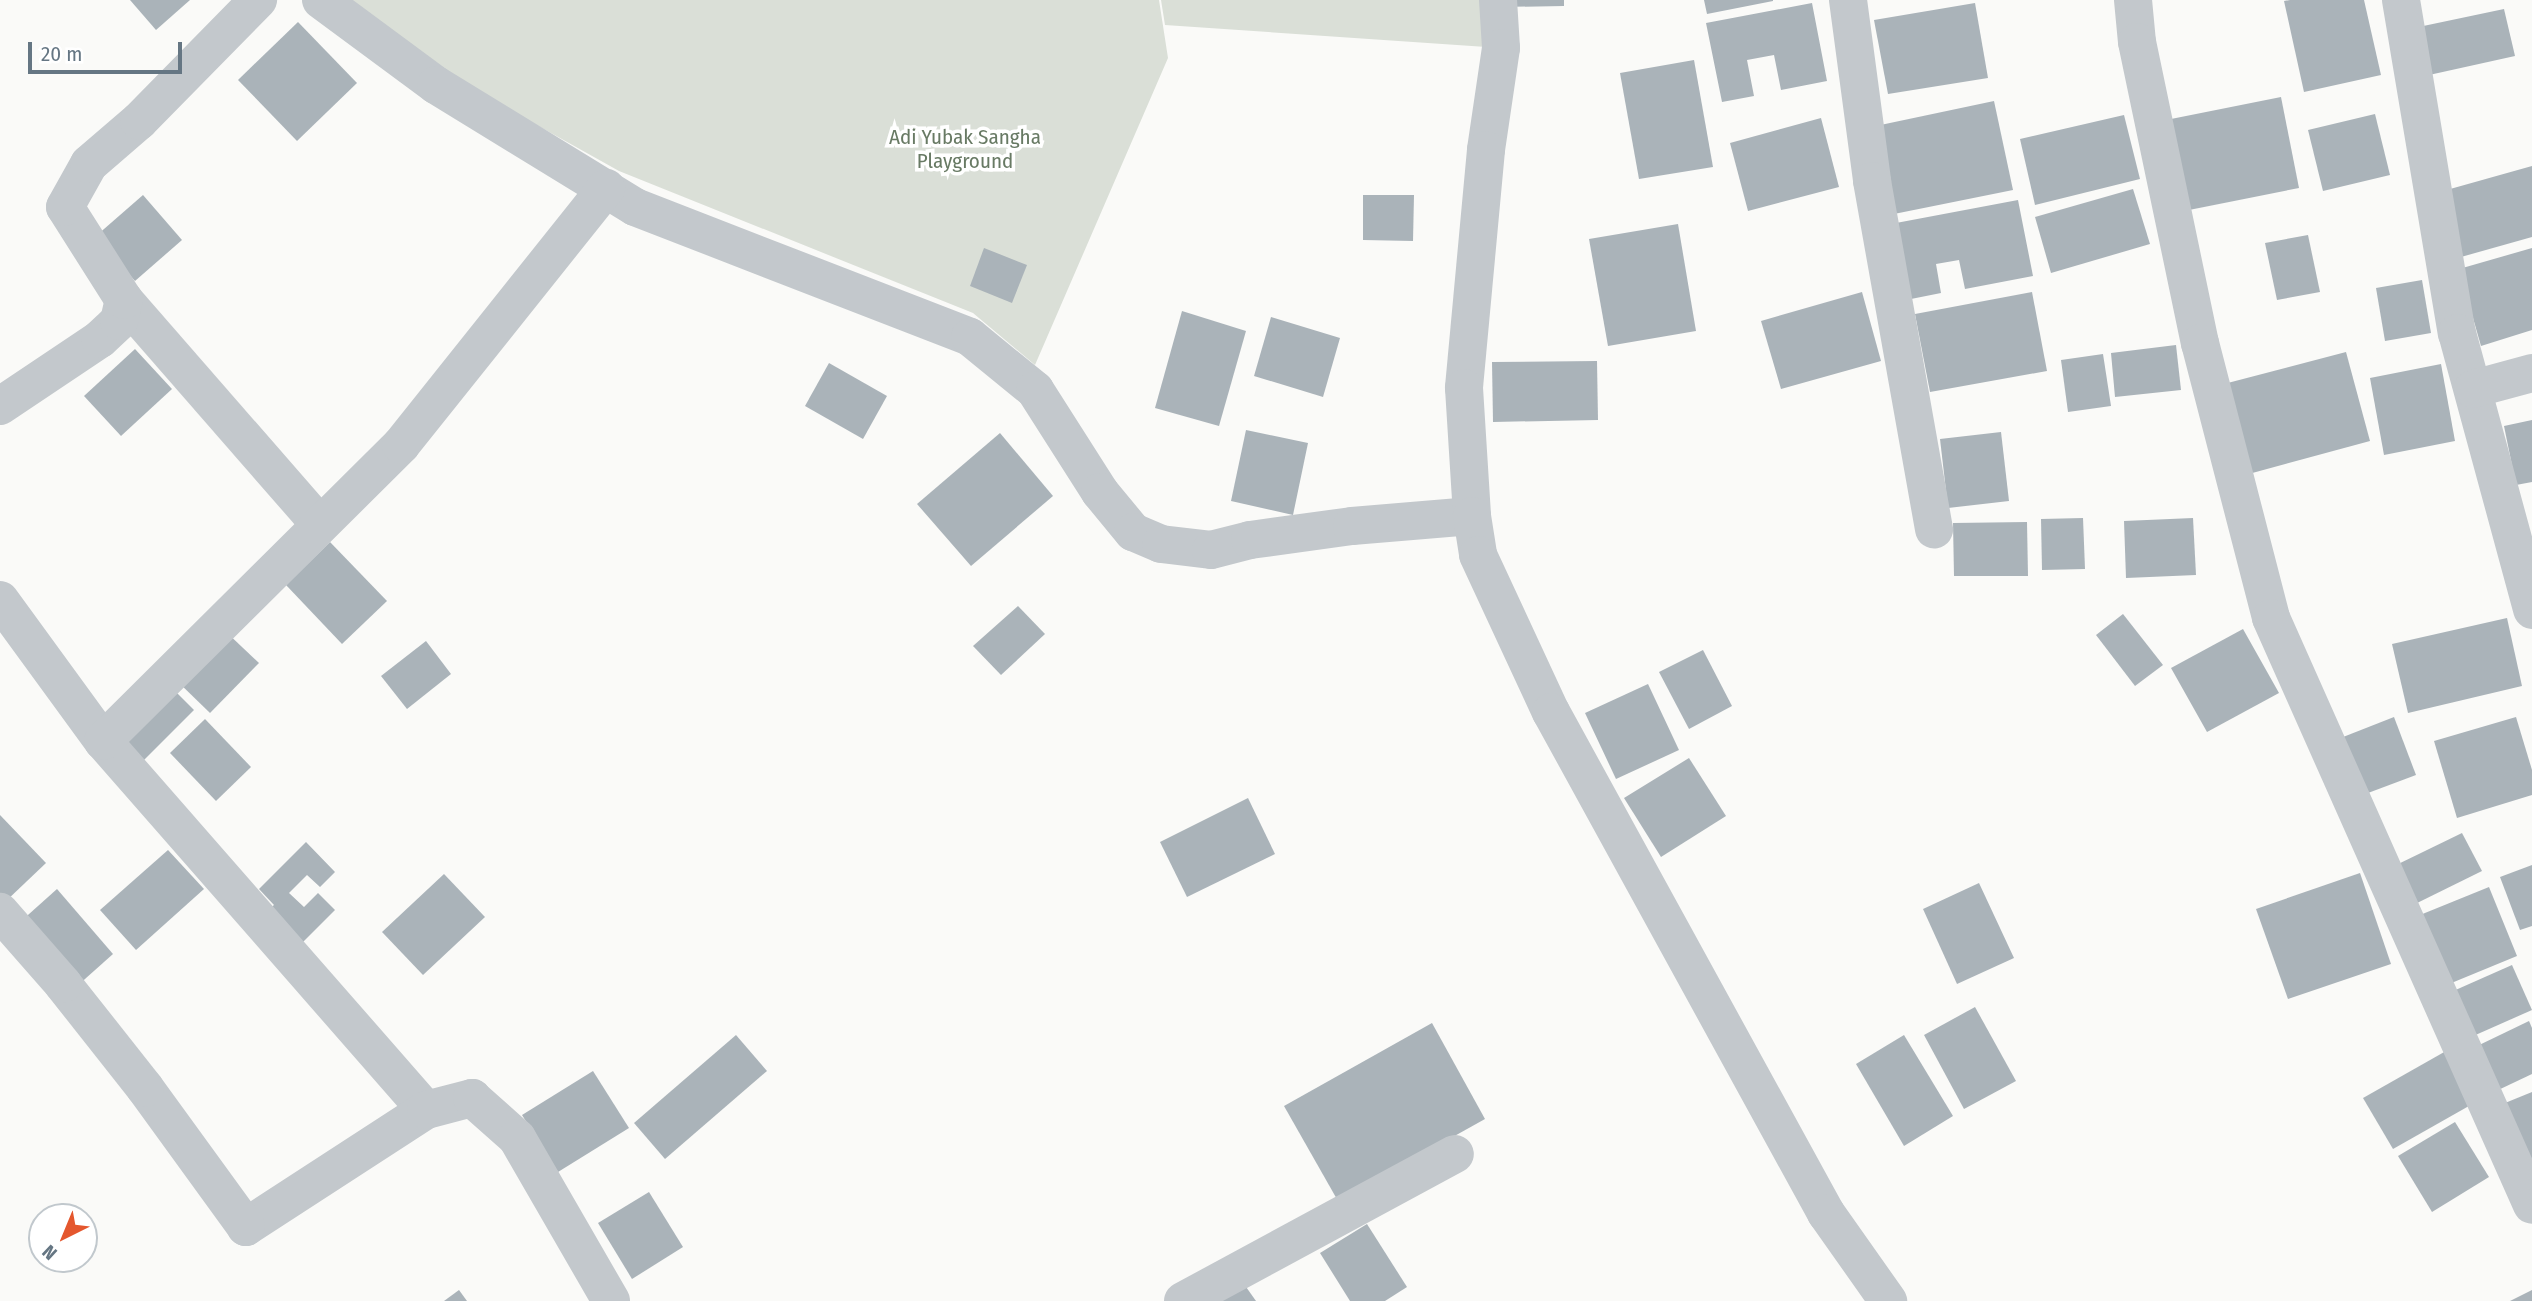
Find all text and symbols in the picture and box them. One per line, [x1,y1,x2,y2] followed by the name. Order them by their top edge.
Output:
[32,28,186,72] scale bar
[41,41,82,67] text: 20 m
[889,124,1041,174] park label: Adi Yubak Sangha Playground
[28,1203,98,1273] north arrow
[38,1240,62,1265] text: N

